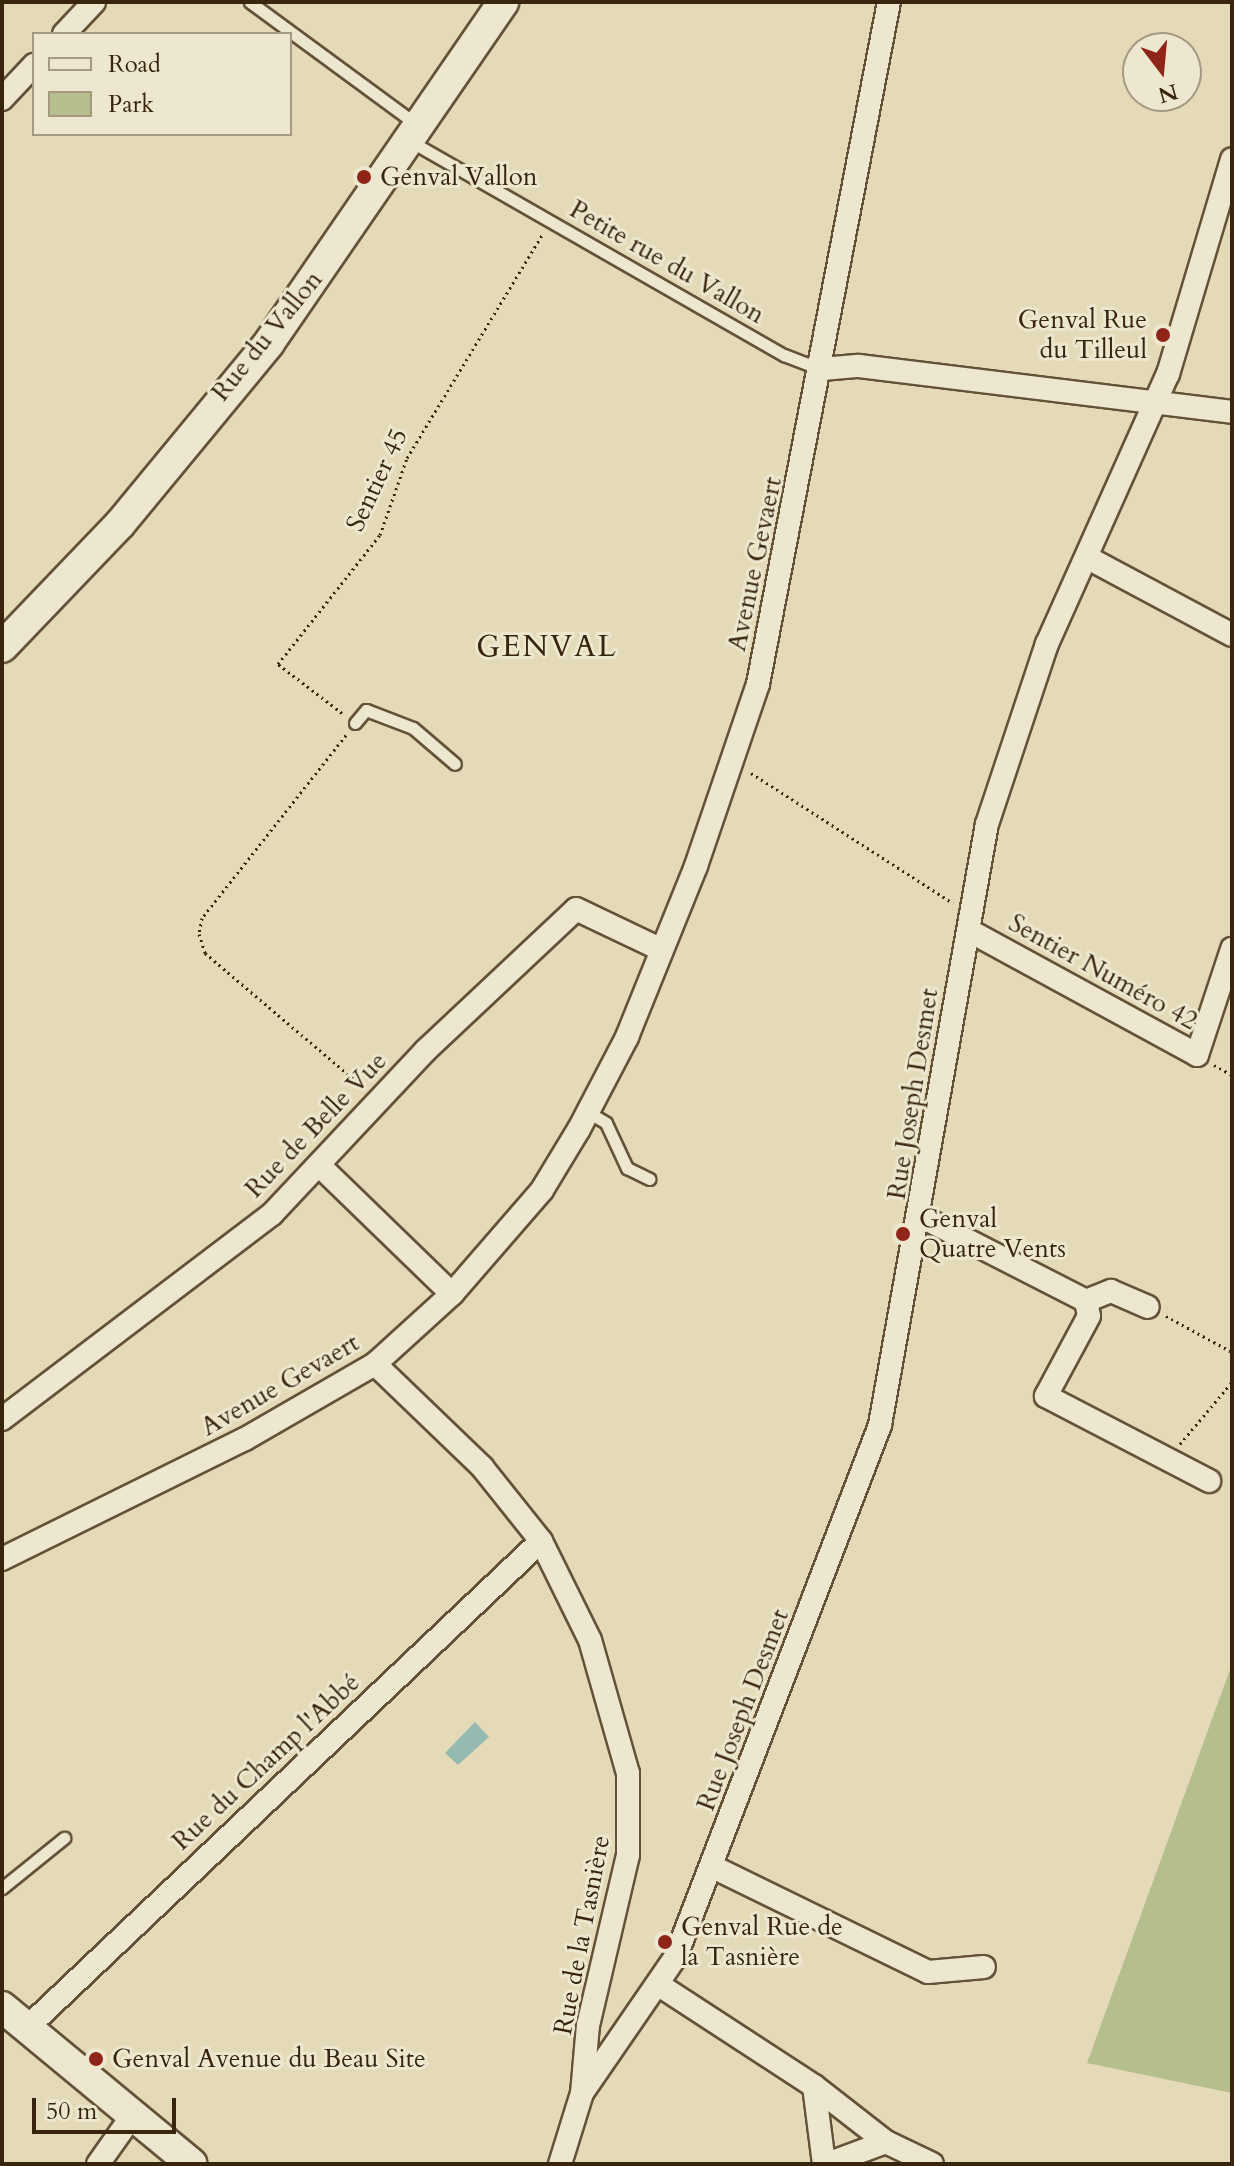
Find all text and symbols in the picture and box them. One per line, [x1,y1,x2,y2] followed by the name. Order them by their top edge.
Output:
[32,32,292,136] legend
[1122,32,1202,112] north arrow
[108,48,161,81] text: Road
[1155,76,1181,110] text: N
[108,88,154,121] text: Park
[380,161,538,193] place label: Genval Vallon
[355,168,373,186] marker: Genval Vallon
[564,194,770,330] street label: Petite rue du Vallon
[205,265,329,407] street label: Rue du Vallon
[1018,304,1147,366] place label: Genval Rue du Tilleul
[1154,326,1172,344] marker: Genval Rue du Tilleul
[340,424,414,536] street label: Sentier 45
[721,474,789,654] street label: Avenue Gevaert
[476,629,618,665] district label: GENVAL
[1003,907,1203,1037] street label: Sentier Numéro 42
[881,986,945,1202] street label: Rue Joseph Desmet
[239,1046,393,1204] street label: Rue de Belle Vue
[919,1203,1066,1264] place label: Genval Quatre Vents
[894,1225,912,1243] marker: Genval Quatre Vents
[195,1327,365,1443] street label: Avenue Gevaert
[690,1605,796,1815] street label: Rue Joseph Desmet
[166,1667,366,1857] street label: Rue du Champ l'Abbé
[547,1833,617,2037] street label: Rue de la Tasnière
[681,1911,843,1972] place label: Genval Rue de la Tasnière
[656,1933,674,1951] marker: Genval Rue de la Tasnière
[112,2043,426,2075] place label: Genval Avenue du Beau Site
[87,2050,105,2068] marker: Genval Avenue du Beau Site
[36,2082,180,2132] scale bar
[46,2095,97,2128] text: 50 m

